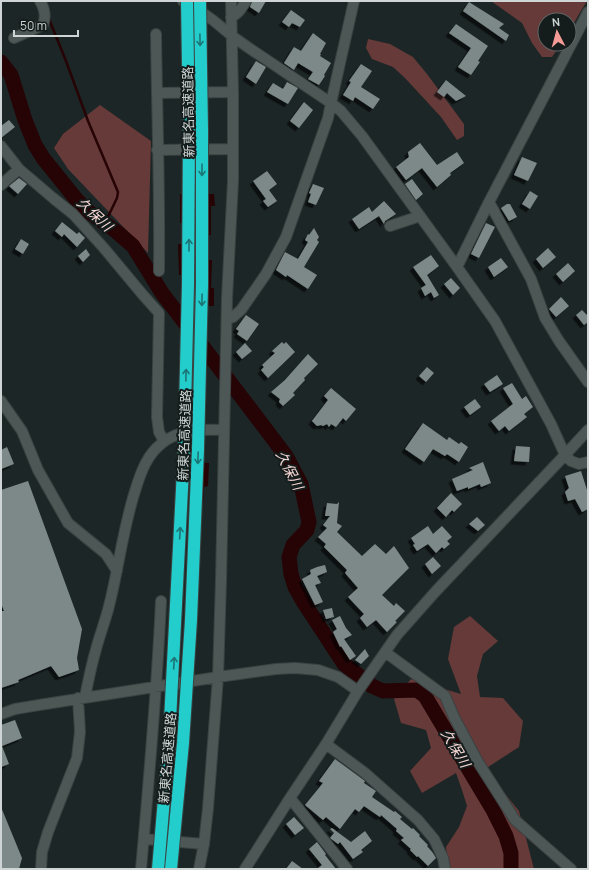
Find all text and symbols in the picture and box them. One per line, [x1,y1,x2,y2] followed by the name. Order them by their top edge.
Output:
[14,12,78,38] scale bar
[537,12,577,52] north arrow
[551,14,561,29] text: N
[20,17,47,34] text: 50 m
[197,33,204,46] one-way arrow
[178,66,198,158] street label: 新東名高速道路
[198,163,206,176] one-way arrow
[73,193,118,237] water label: 久保川
[185,239,193,252] one-way arrow
[198,293,206,306] one-way arrow
[182,369,190,382] one-way arrow
[173,389,195,481] street label: 新東名高速道路
[272,447,309,495] water label: 久保川
[194,451,202,464] one-way arrow
[177,527,184,540] one-way arrow
[170,657,177,670] one-way arrow
[154,712,180,804] street label: 新東名高速道路
[437,725,476,773] water label: 久保川

